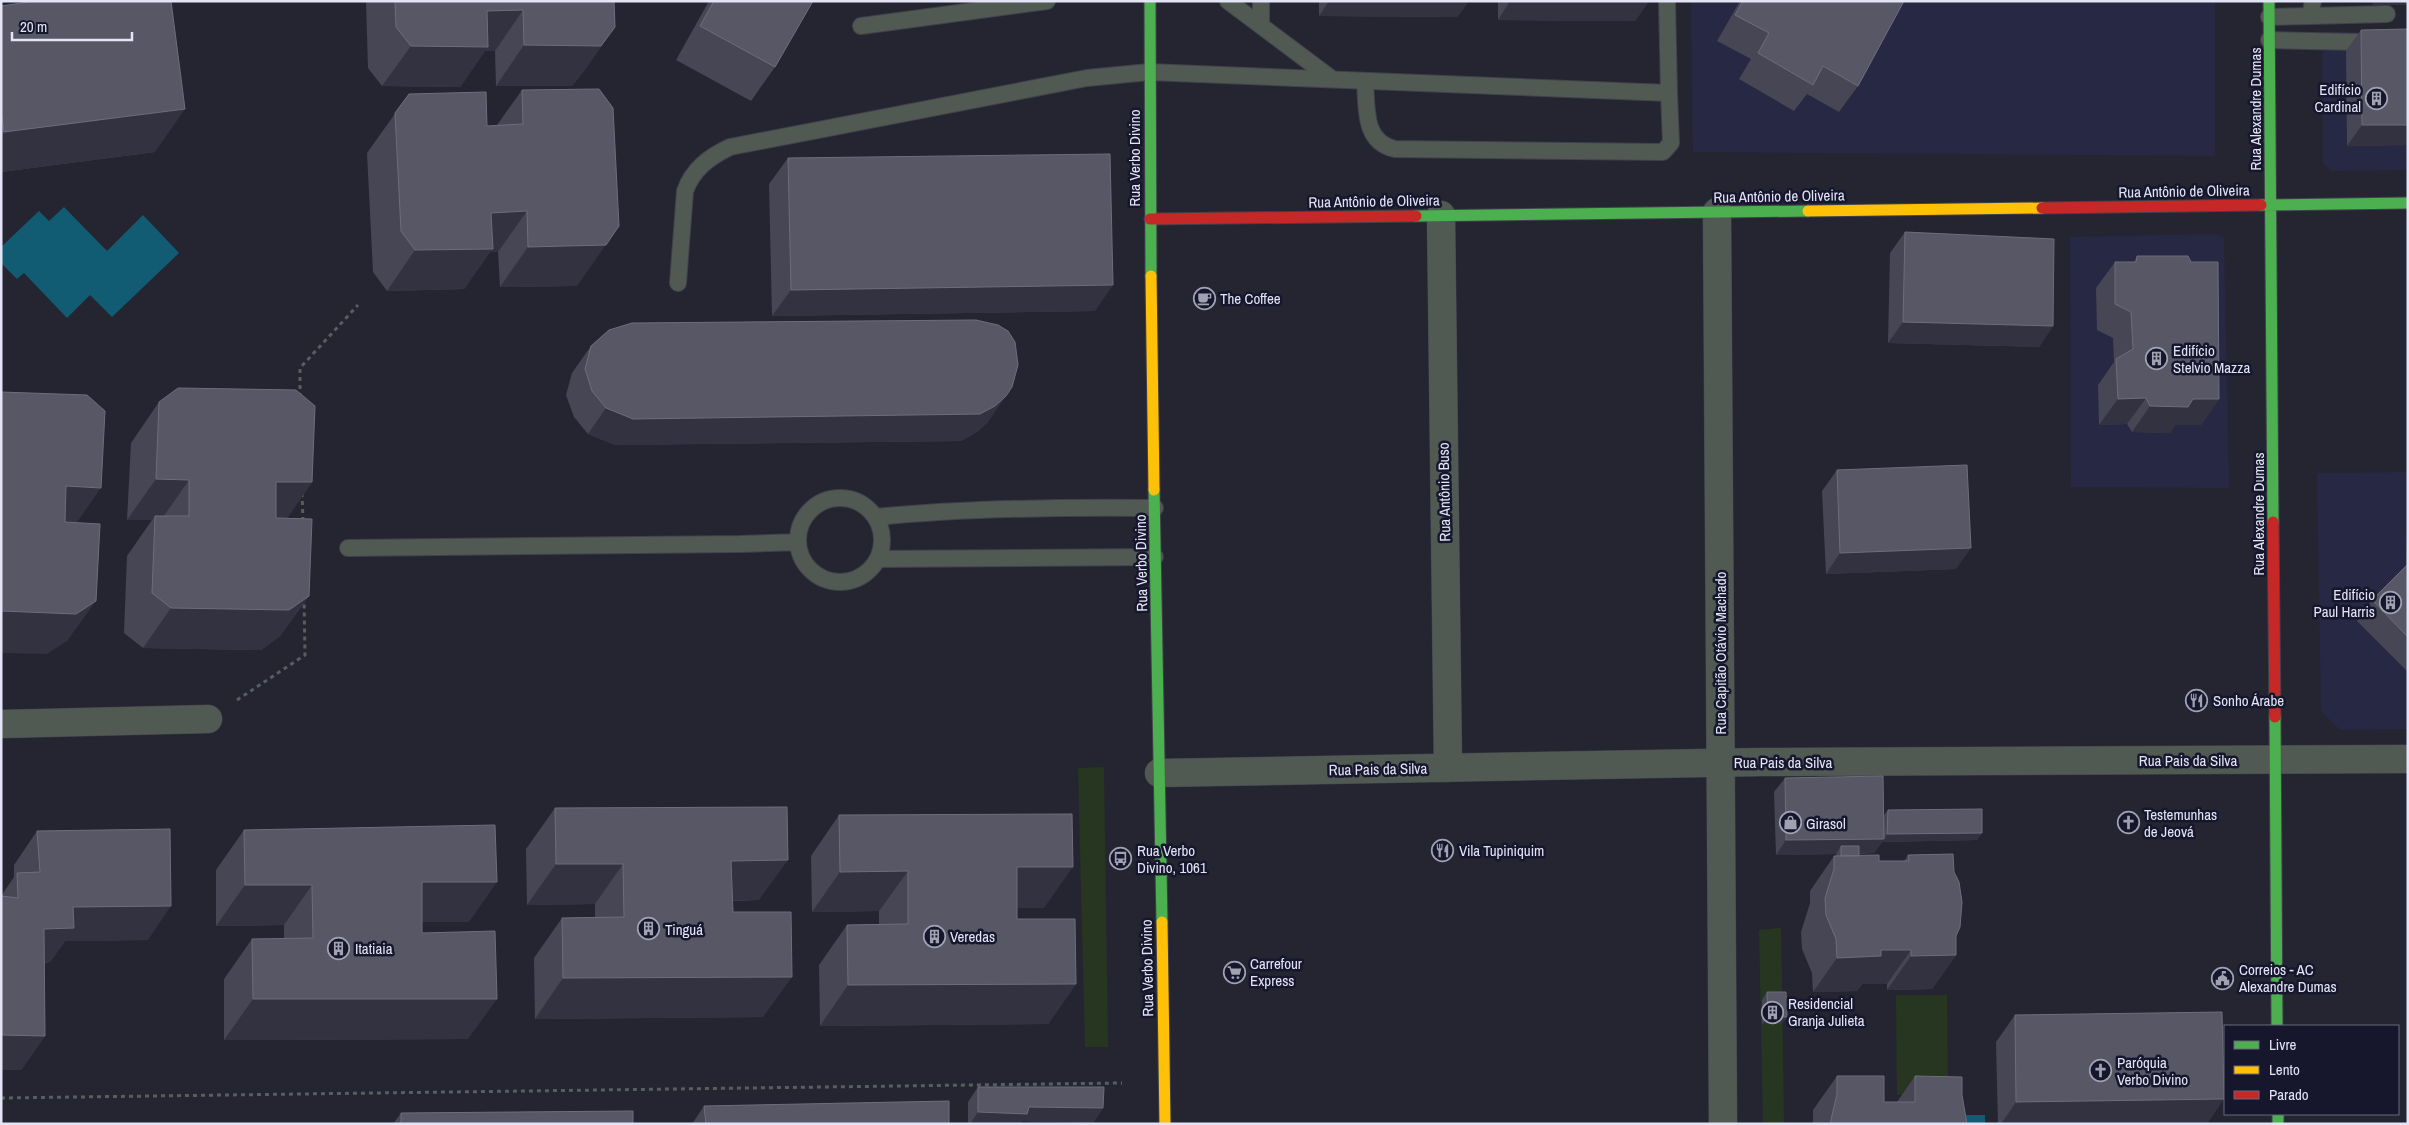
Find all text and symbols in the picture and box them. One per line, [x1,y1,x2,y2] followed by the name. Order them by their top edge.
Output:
[12,10,132,42] scale bar
[20,16,47,37] text: 20 m
[2245,47,2266,171] street label: Rua Alexandre Dumas
[2315,79,2361,117] place label: Edifício Cardinal
[2365,86,2389,110] building icon: Edifício Cardinal
[1124,109,1145,207] street label: Rua Verbo Divino
[2118,179,2250,203] street label: Rua Antônio de Oliveira
[1713,184,1845,208] street label: Rua Antônio de Oliveira
[1308,189,1440,213] street label: Rua Antônio de Oliveira
[1192,286,1216,310] cafe icon: The Coffee
[1220,288,1281,309] place label: The Coffee
[2173,340,2250,378] place label: Edifício Stelvio Mazza
[2145,347,2169,371] building icon: Edifício Stelvio Mazza
[1433,442,1455,542] street label: Rua Antônio Buso
[2248,452,2269,576] street label: Rua Alexandre Dumas
[1130,514,1152,612] street label: Rua Verbo Divino
[1710,571,1731,734] street label: Rua Capitão Otávio Machado
[2313,584,2375,622] place label: Edifício Paul Harris
[2379,591,2403,615] building icon: Edifício Paul Harris
[2185,688,2209,712] restaurant icon: Sonho Árabe
[2213,690,2284,711] place label: Sonho Árabe
[2139,750,2237,771] street label: Rua Pais da Silva
[1734,752,1832,773] street label: Rua Pais da Silva
[1329,758,1428,780] street label: Rua Pais da Silva
[2144,804,2217,842] place label: Testemunhas de Jeová
[1778,811,1802,835] shop icon: Girasol
[2116,811,2140,835] church icon: Testemunhas de Jeová
[1806,813,1846,834] place label: Girasol
[1431,838,1455,862] restaurant icon: Vila Tupiniquim
[1137,840,1207,878] place label: Rua Verbo Divino, 1061
[1459,840,1544,861] place label: Vila Tupiniquim
[1109,847,1133,871] bus stop icon: Rua Verbo Divino, 1061
[637,917,661,941] building icon: Tinguá
[665,919,703,940] place label: Tinguá
[1136,919,1158,1017] street label: Rua Verbo Divino
[922,924,946,948] building icon: Veredas
[950,926,995,947] place label: Veredas
[327,936,351,960] building icon: Itatiaia
[355,938,393,959] place label: Itatiaia
[1250,953,1302,991] place label: Carrefour Express
[2238,959,2337,997] place label: Correios - AC Alexandre Dumas
[1222,960,1246,984] supermarket icon: Carrefour Express
[2211,966,2235,990] public building icon: Correios - AC Alexandre Dumas
[1788,993,1865,1031] place label: Residencial Granja Julieta
[1760,1000,1784,1024] building icon: Residencial Granja Julieta
[2224,1025,2399,1115] legend
[2269,1034,2297,1055] text: Livre
[2117,1052,2188,1090] place label: Paróquia Verbo Divino
[2089,1059,2113,1083] church icon: Paróquia Verbo Divino
[2269,1059,2300,1080] text: Lento
[2269,1084,2309,1105] text: Parado

